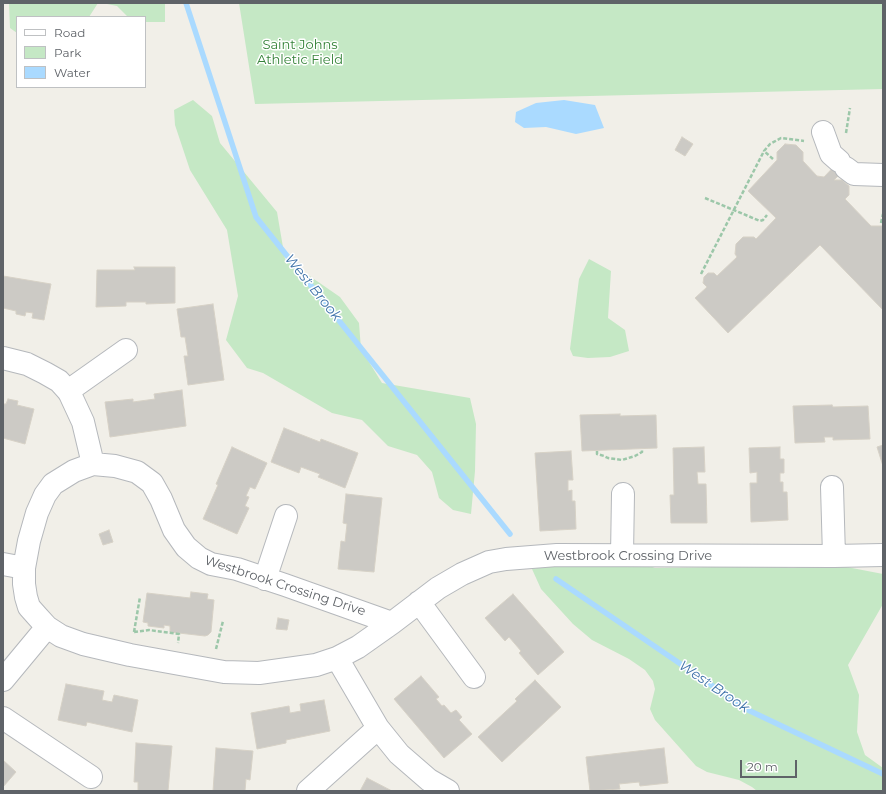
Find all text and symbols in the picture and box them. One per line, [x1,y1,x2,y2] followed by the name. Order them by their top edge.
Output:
[16,16,146,88] legend
[54,25,85,40] text: Road
[257,37,343,68] park label: Saint Johns Athletic Field
[54,45,81,60] text: Park
[54,65,90,80] text: Water
[281,251,345,325] water label: West Brook
[544,548,712,564] street label: Westbrook Crossing Drive
[203,553,367,619] street label: Westbrook Crossing Drive
[676,657,752,717] water label: West Brook
[742,752,799,778] scale bar
[747,759,778,774] text: 20 m

